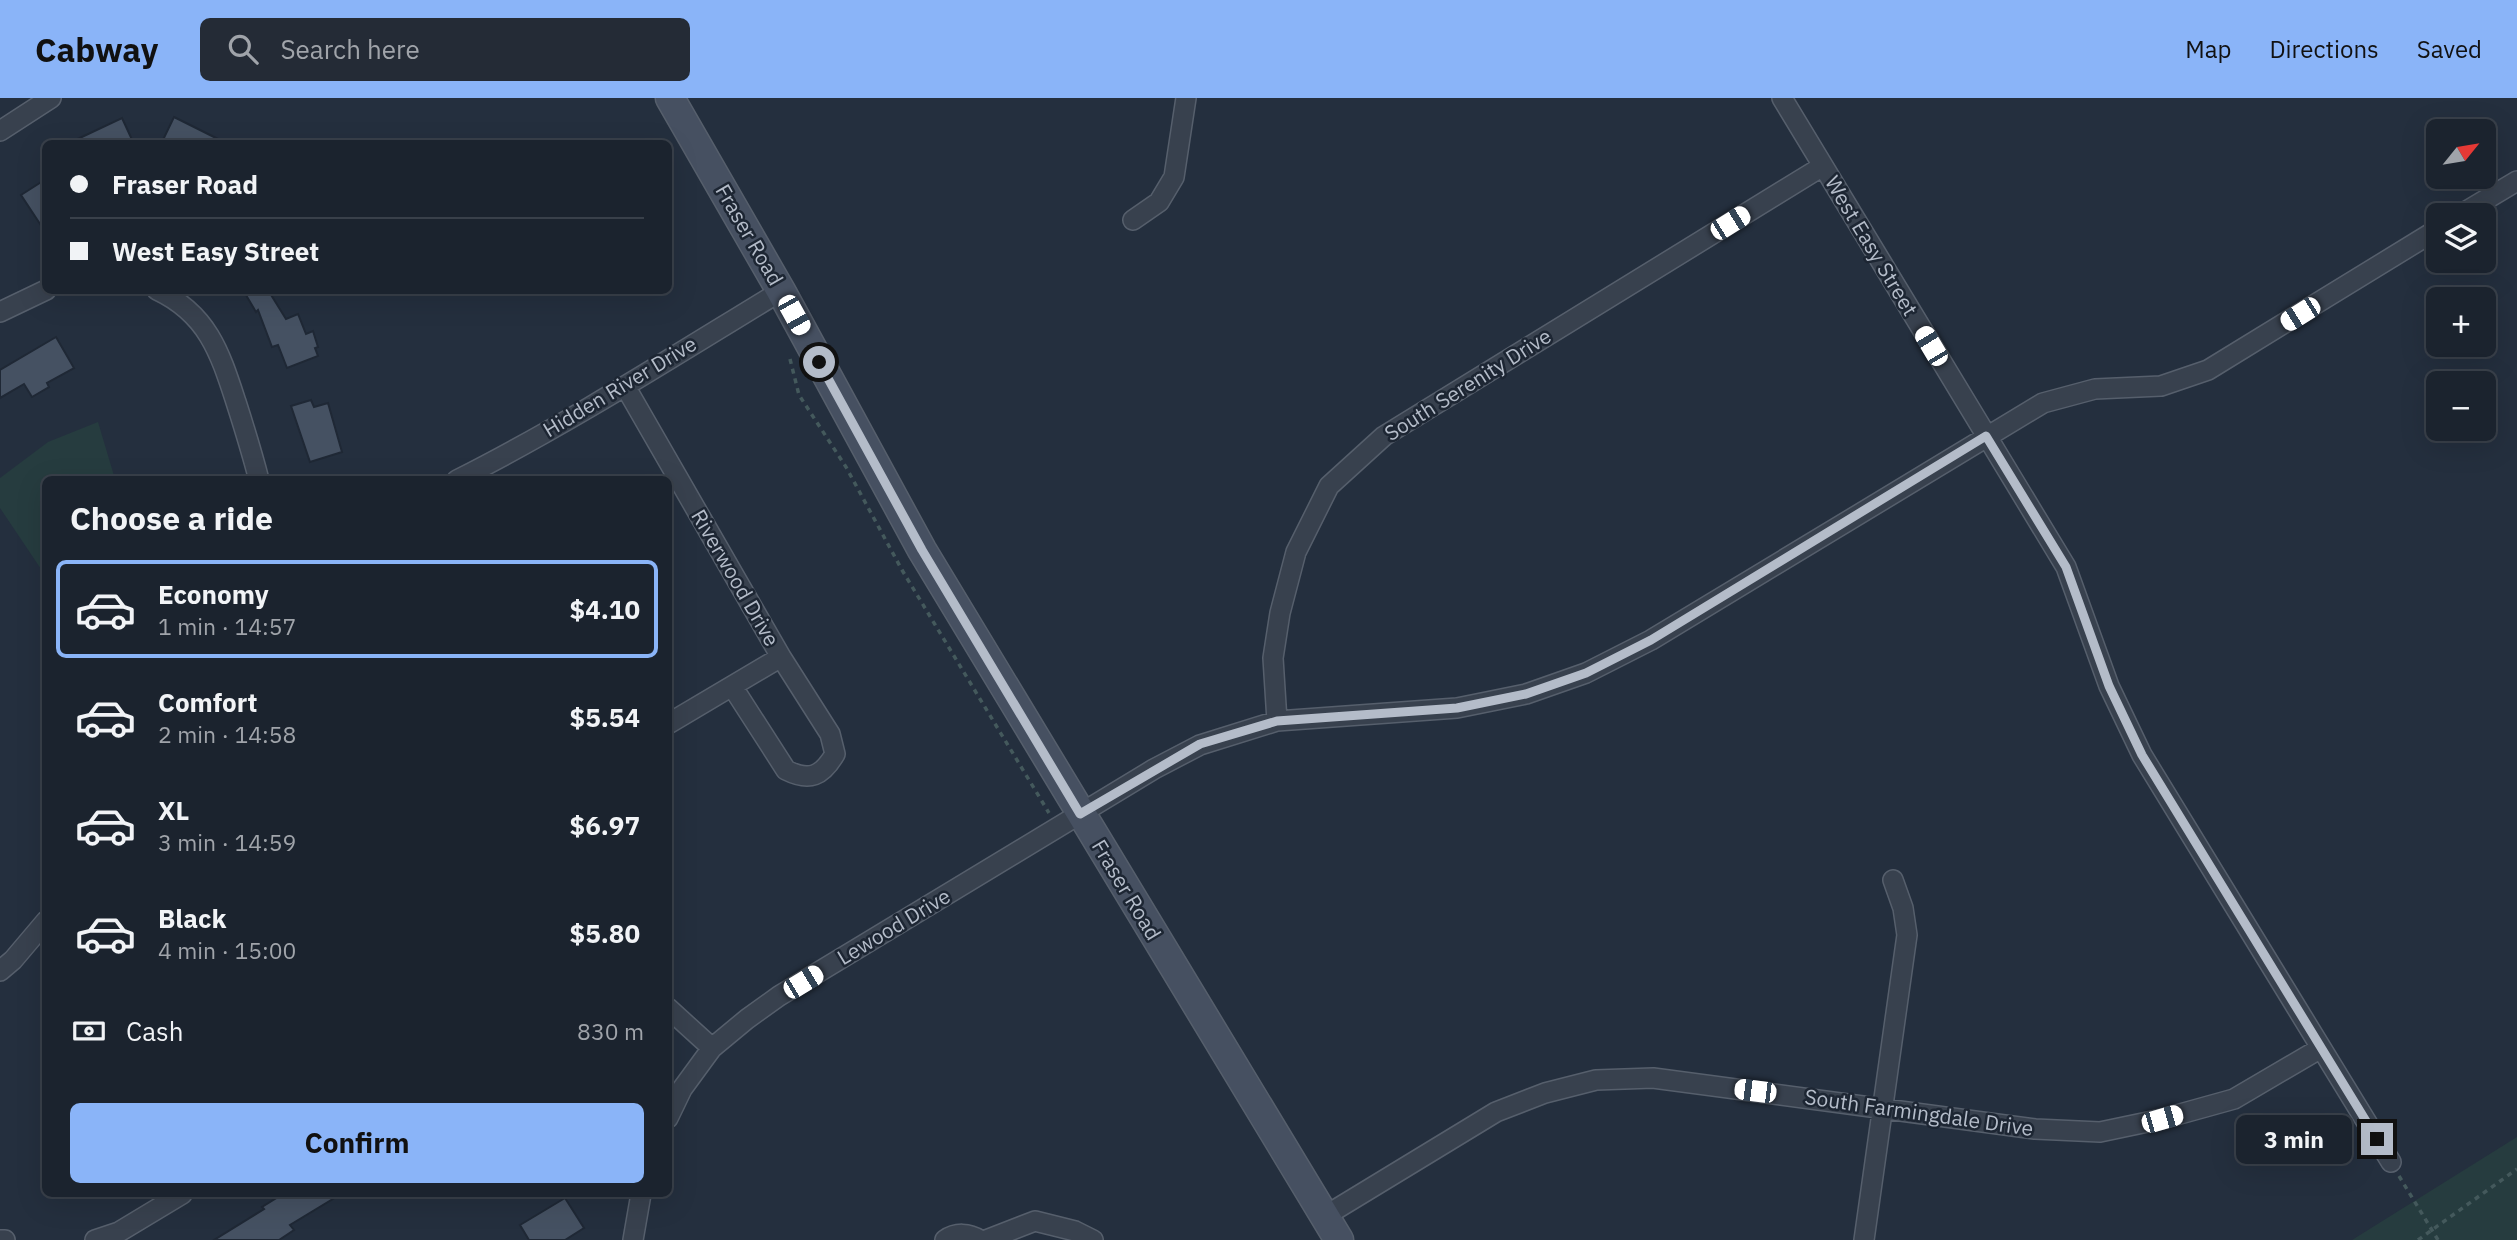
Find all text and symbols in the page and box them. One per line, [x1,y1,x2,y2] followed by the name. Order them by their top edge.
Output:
[200,18,690,81] search box
[35,28,158,71] text: Cabway
[224,30,262,68] icon: search
[280,32,420,66] text: Search here
[2185,33,2231,65] text: Map
[2269,33,2379,65] text: Directions
[2417,33,2482,65] text: Saved
[2426,119,2496,189] north arrow
[2426,119,2496,441] map controls
[112,167,258,201] text: Fraser Road
[1819,170,1925,321] street label: West Easy Street
[710,179,790,290] street label: Fraser Road
[1707,203,1754,243] car
[2426,203,2496,273] button: layers
[112,234,319,268] text: West Easy Street
[2426,287,2496,357] button: +
[775,292,814,338] car
[2277,294,2324,334] car
[1379,321,1556,447] street label: South Serenity Drive
[1912,323,1951,369] car
[537,329,702,443] street label: Hidden River Drive
[803,346,835,378] route start
[2426,371,2496,441] button: −
[70,497,273,539] text: Choose a ride
[685,504,786,651] street label: Riverwood Drive
[158,577,269,611] text: Economy
[74,578,137,641] icon: car
[570,592,640,626] text: $4.10
[158,611,296,641] text: 1 min · 14:57
[158,685,257,719] text: Comfort
[74,686,137,749] icon: car
[570,700,640,734] text: $5.54
[158,719,296,749] text: 2 min · 14:58
[158,793,189,827] text: XL
[74,794,137,857] icon: car
[570,808,640,842] text: $6.97
[158,827,296,857] text: 3 min · 14:59
[1086,834,1168,945] street label: Fraser Road
[832,881,955,971] street label: Lewood Drive
[158,901,226,935] text: Black
[74,902,137,965] icon: car
[570,916,640,950] text: $5.80
[158,935,296,965] text: 4 min · 15:00
[780,962,827,1002] car
[70,1012,108,1050] icon: cash
[126,1014,183,1048] text: Cash
[577,1016,644,1046] text: 830 m
[1733,1078,1778,1104] car
[1803,1082,2035,1142] street label: South Farmingdale Drive
[70,1103,644,1183] button: Confirm
[2139,1103,2186,1135] car
[2237,1114,2352,1164] callout: 3 min
[2361,1123,2393,1155] route end
[2264,1124,2324,1154] text: 3 min

